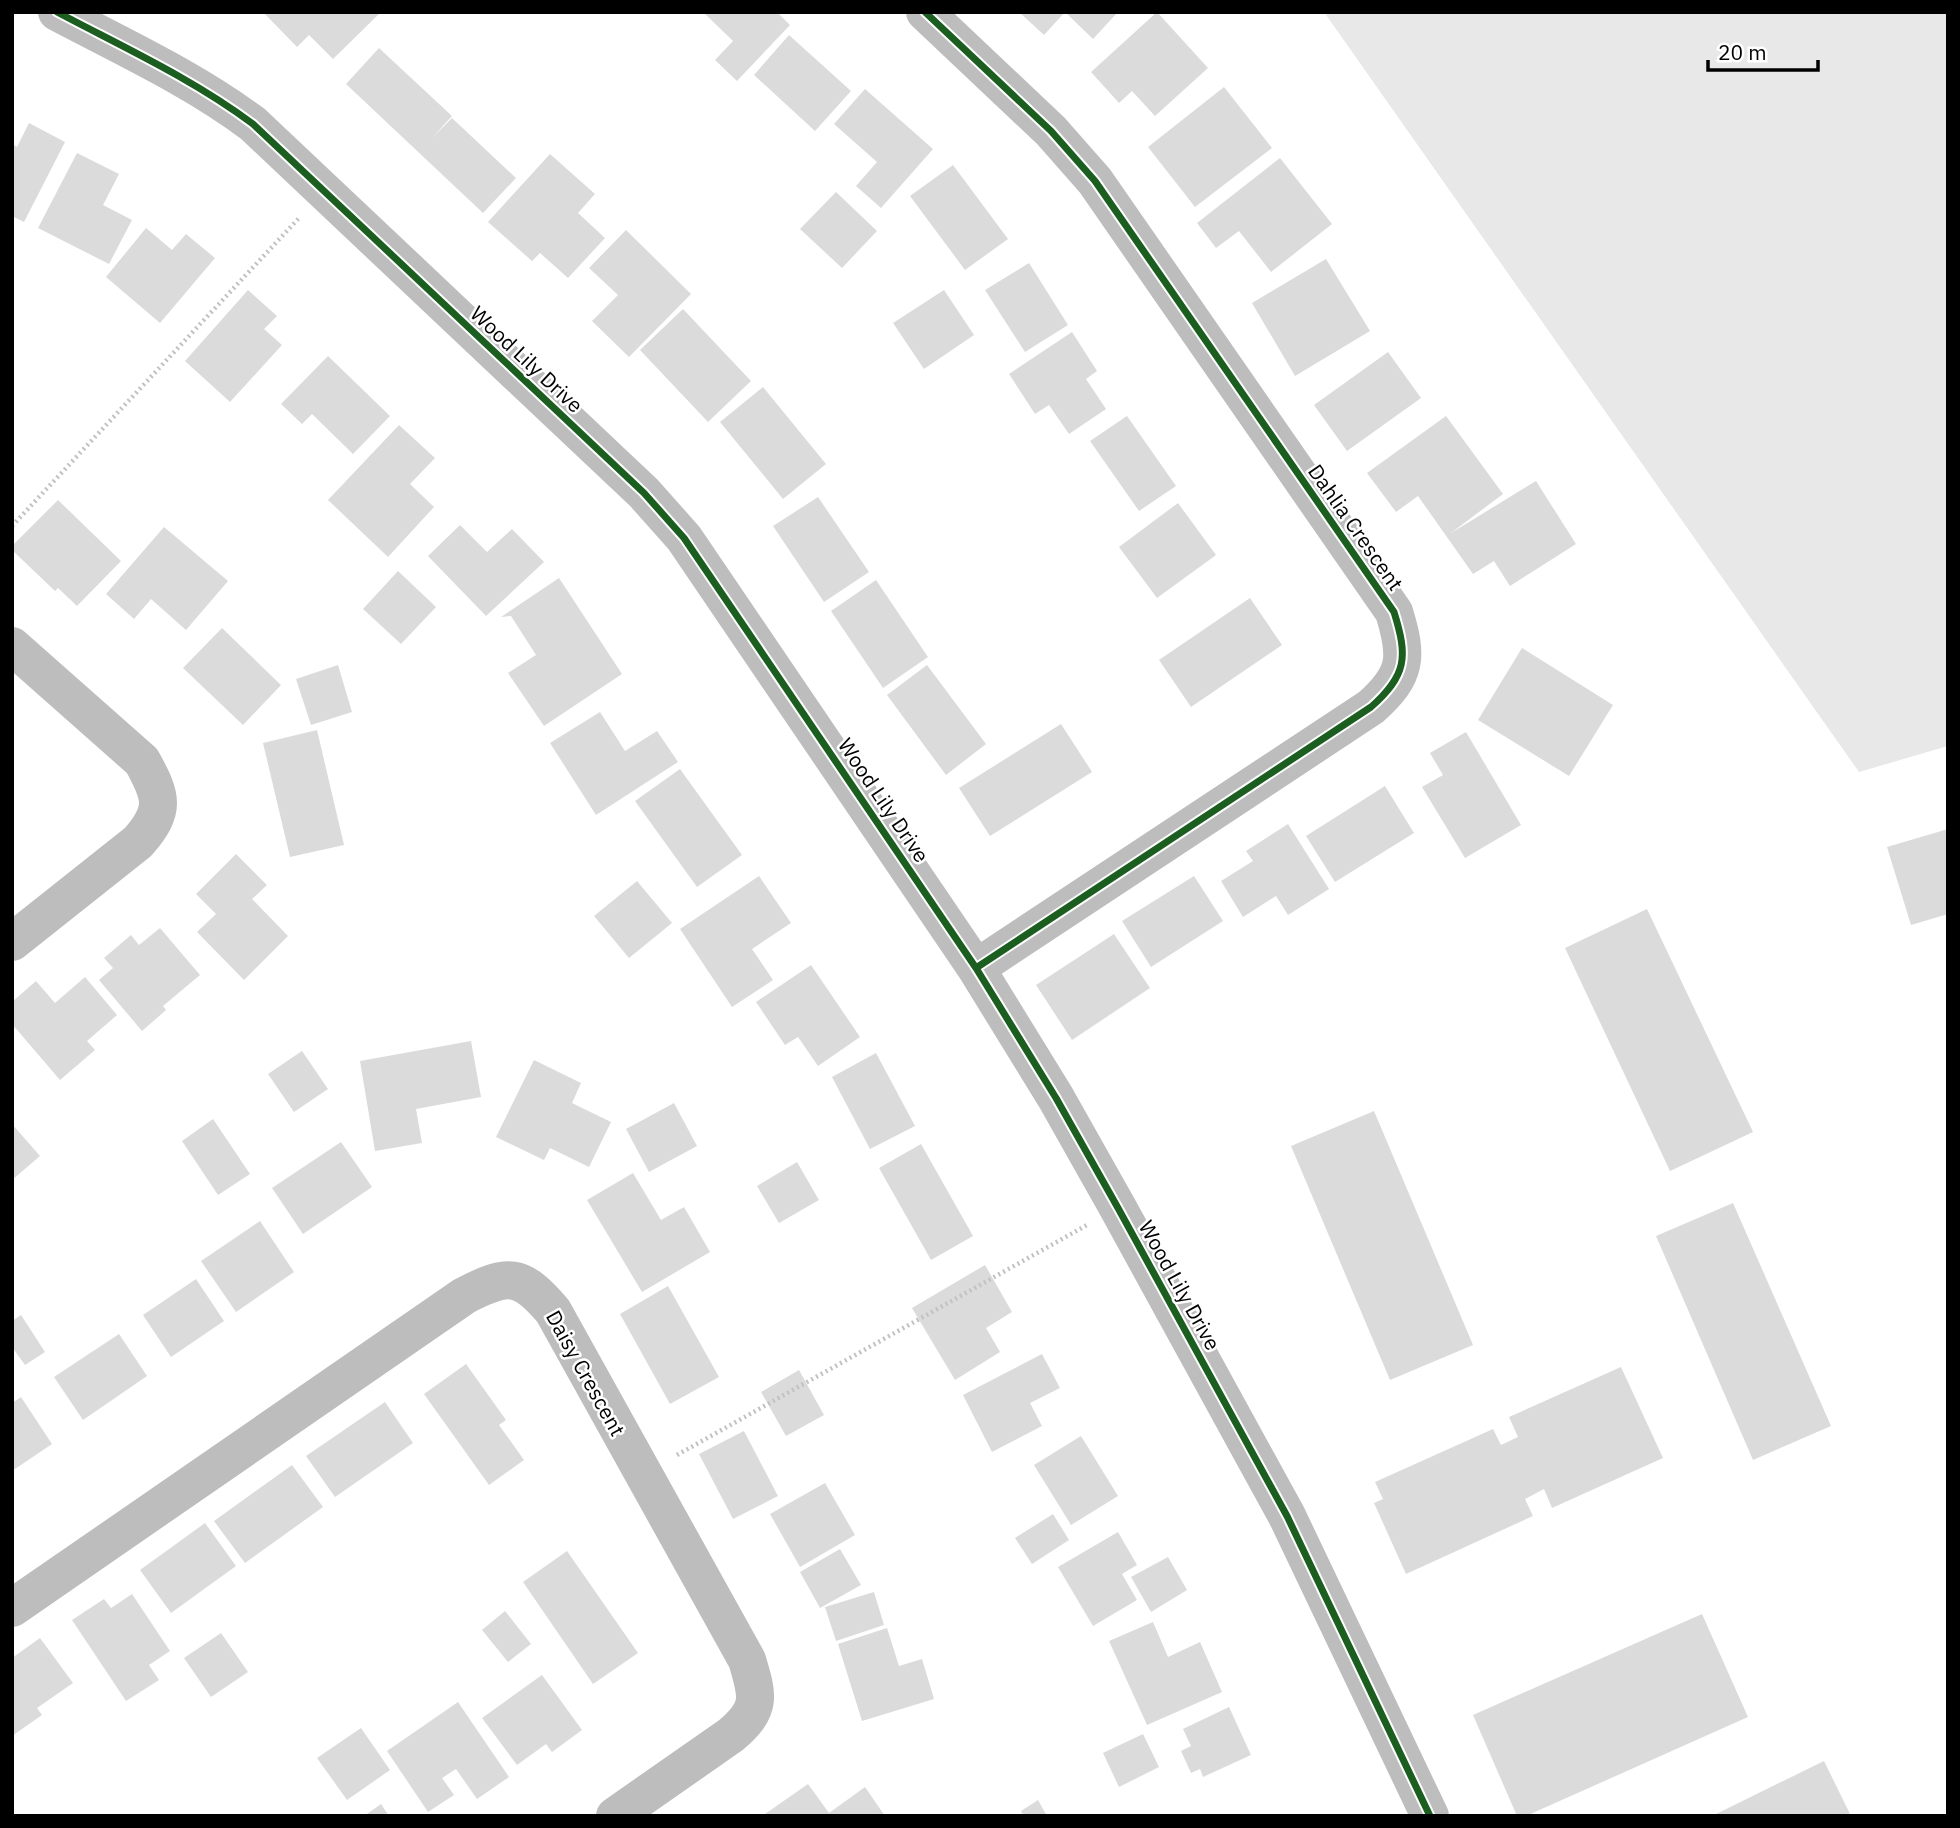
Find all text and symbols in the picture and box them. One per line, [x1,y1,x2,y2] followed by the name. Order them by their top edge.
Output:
[1708,28,1818,72] scale bar
[1718,38,1767,66] text: 20 m
[465,299,589,419] street label: Wood Lily Drive
[1302,458,1410,596] street label: Dahlia Crescent
[832,732,936,868] street label: Wood Lily Drive
[1133,1215,1227,1355] street label: Wood Lily Drive
[540,1305,632,1441] street label: Daisy Crescent

